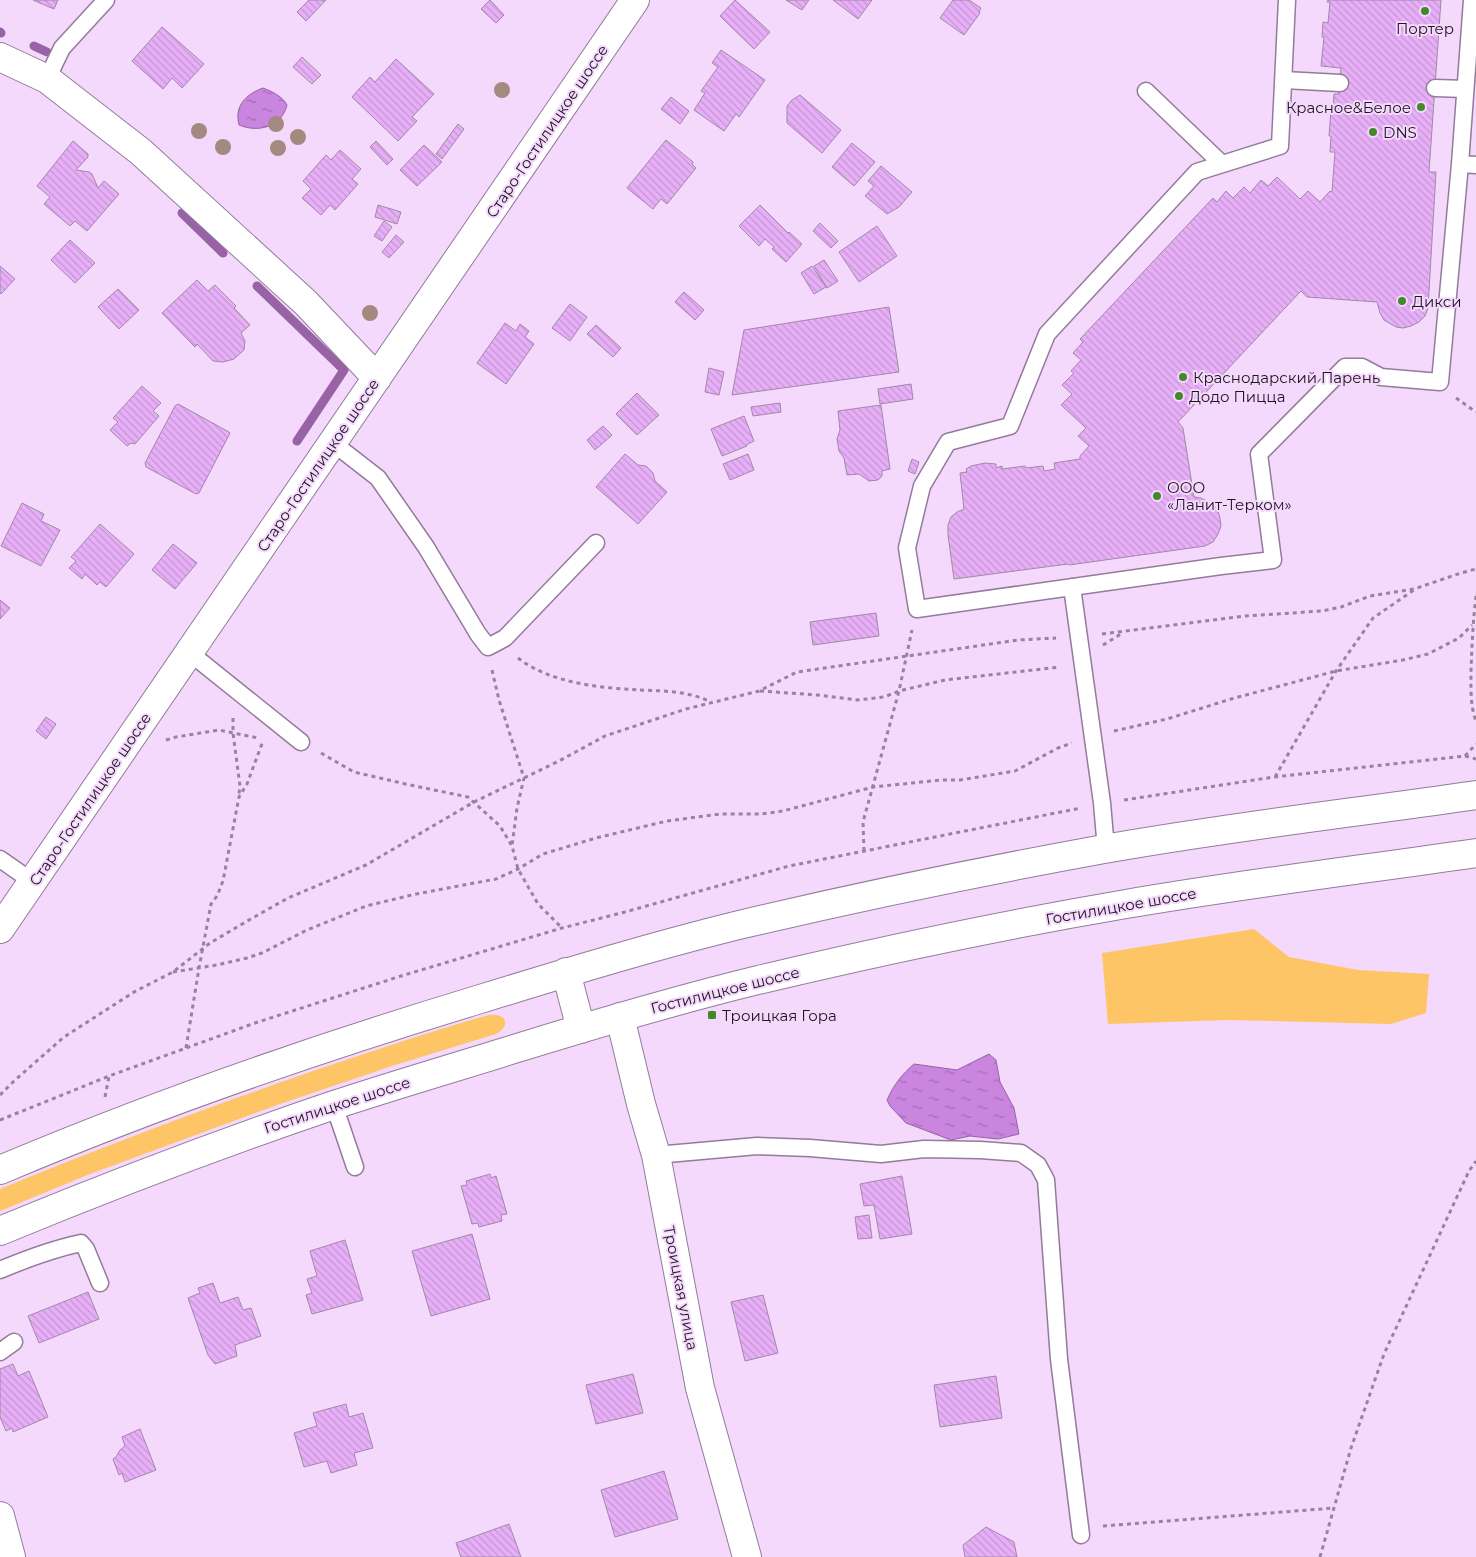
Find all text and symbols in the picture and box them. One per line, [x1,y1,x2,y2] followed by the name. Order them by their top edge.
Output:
[1419,5,1431,17] marker: Портер
[1396,19,1454,38] place label: Портер
[482,41,612,221] street label: Старо-Гостилицкое шоссе
[1286,98,1411,117] place label: Красное&Белое
[1415,101,1427,113] marker: Красное&Белое
[1383,123,1417,142] place label: DNS
[1367,126,1379,138] marker: DNS
[1412,292,1461,311] place label: Дикси
[1396,295,1408,307] marker: Дикси
[1193,368,1380,387] place label: Краснодарский Парень
[1177,371,1189,383] marker: Краснодарский Парень
[253,375,383,555] street label: Старо-Гостилицкое шоссе
[1189,387,1285,406] place label: Додо Пицца
[1173,390,1185,402] marker: Додо Пицца
[1167,478,1292,514] place label: ООО «Ланит-Терком»
[1151,490,1163,502] marker: ООО «Ланит-Терком»
[25,709,155,889] street label: Старо-Гостилицкое шоссе
[1044,883,1198,929] street label: Гостилицкое шоссе
[649,962,801,1018] street label: Гостилицкое шоссе
[722,1006,837,1025] place label: Троицкая Гора
[706,1009,718,1021] marker: Троицкая Гора
[261,1072,413,1138] street label: Гостилицкое шоссе
[660,1224,702,1352] street label: Троицкая улица

